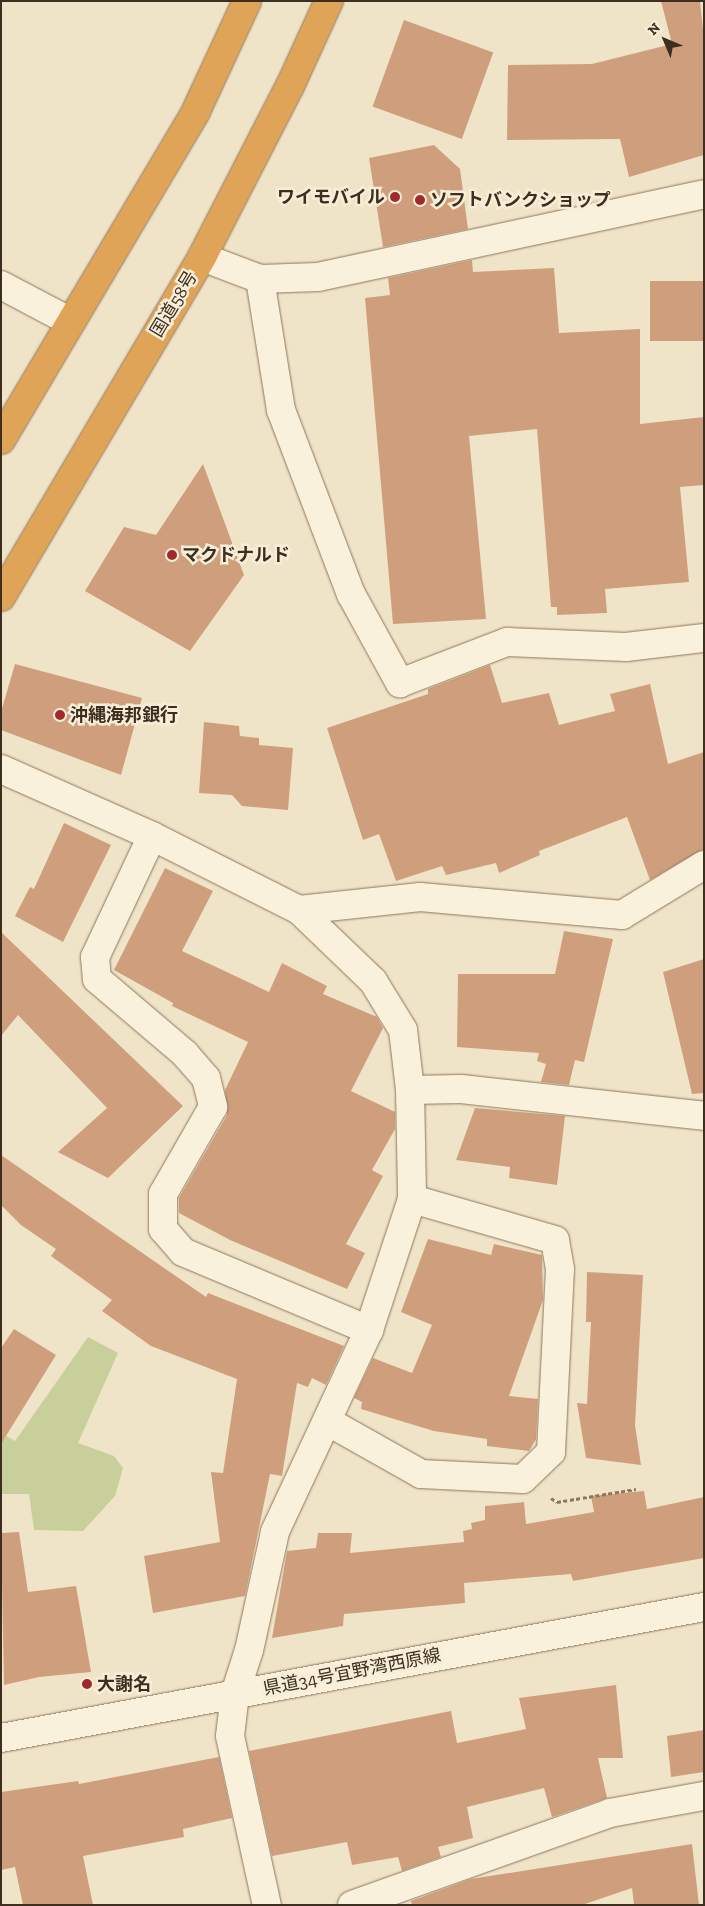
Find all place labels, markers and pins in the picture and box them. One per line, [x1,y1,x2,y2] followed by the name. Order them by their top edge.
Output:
[277,186,385,208] place label: ワイモバイル
[430,189,610,211] place label: ソフトバンクショップ
[389,191,401,203] marker: ワイモバイル
[414,194,426,206] marker: ソフトバンクショップ
[182,544,290,566] place label: マクドナルド
[166,549,178,561] marker: マクドナルド
[70,704,178,726] place label: 沖縄海邦銀行
[54,709,66,721] marker: 沖縄海邦銀行
[97,1673,151,1695] place label: 大謝名
[81,1678,93,1690] marker: 大謝名

